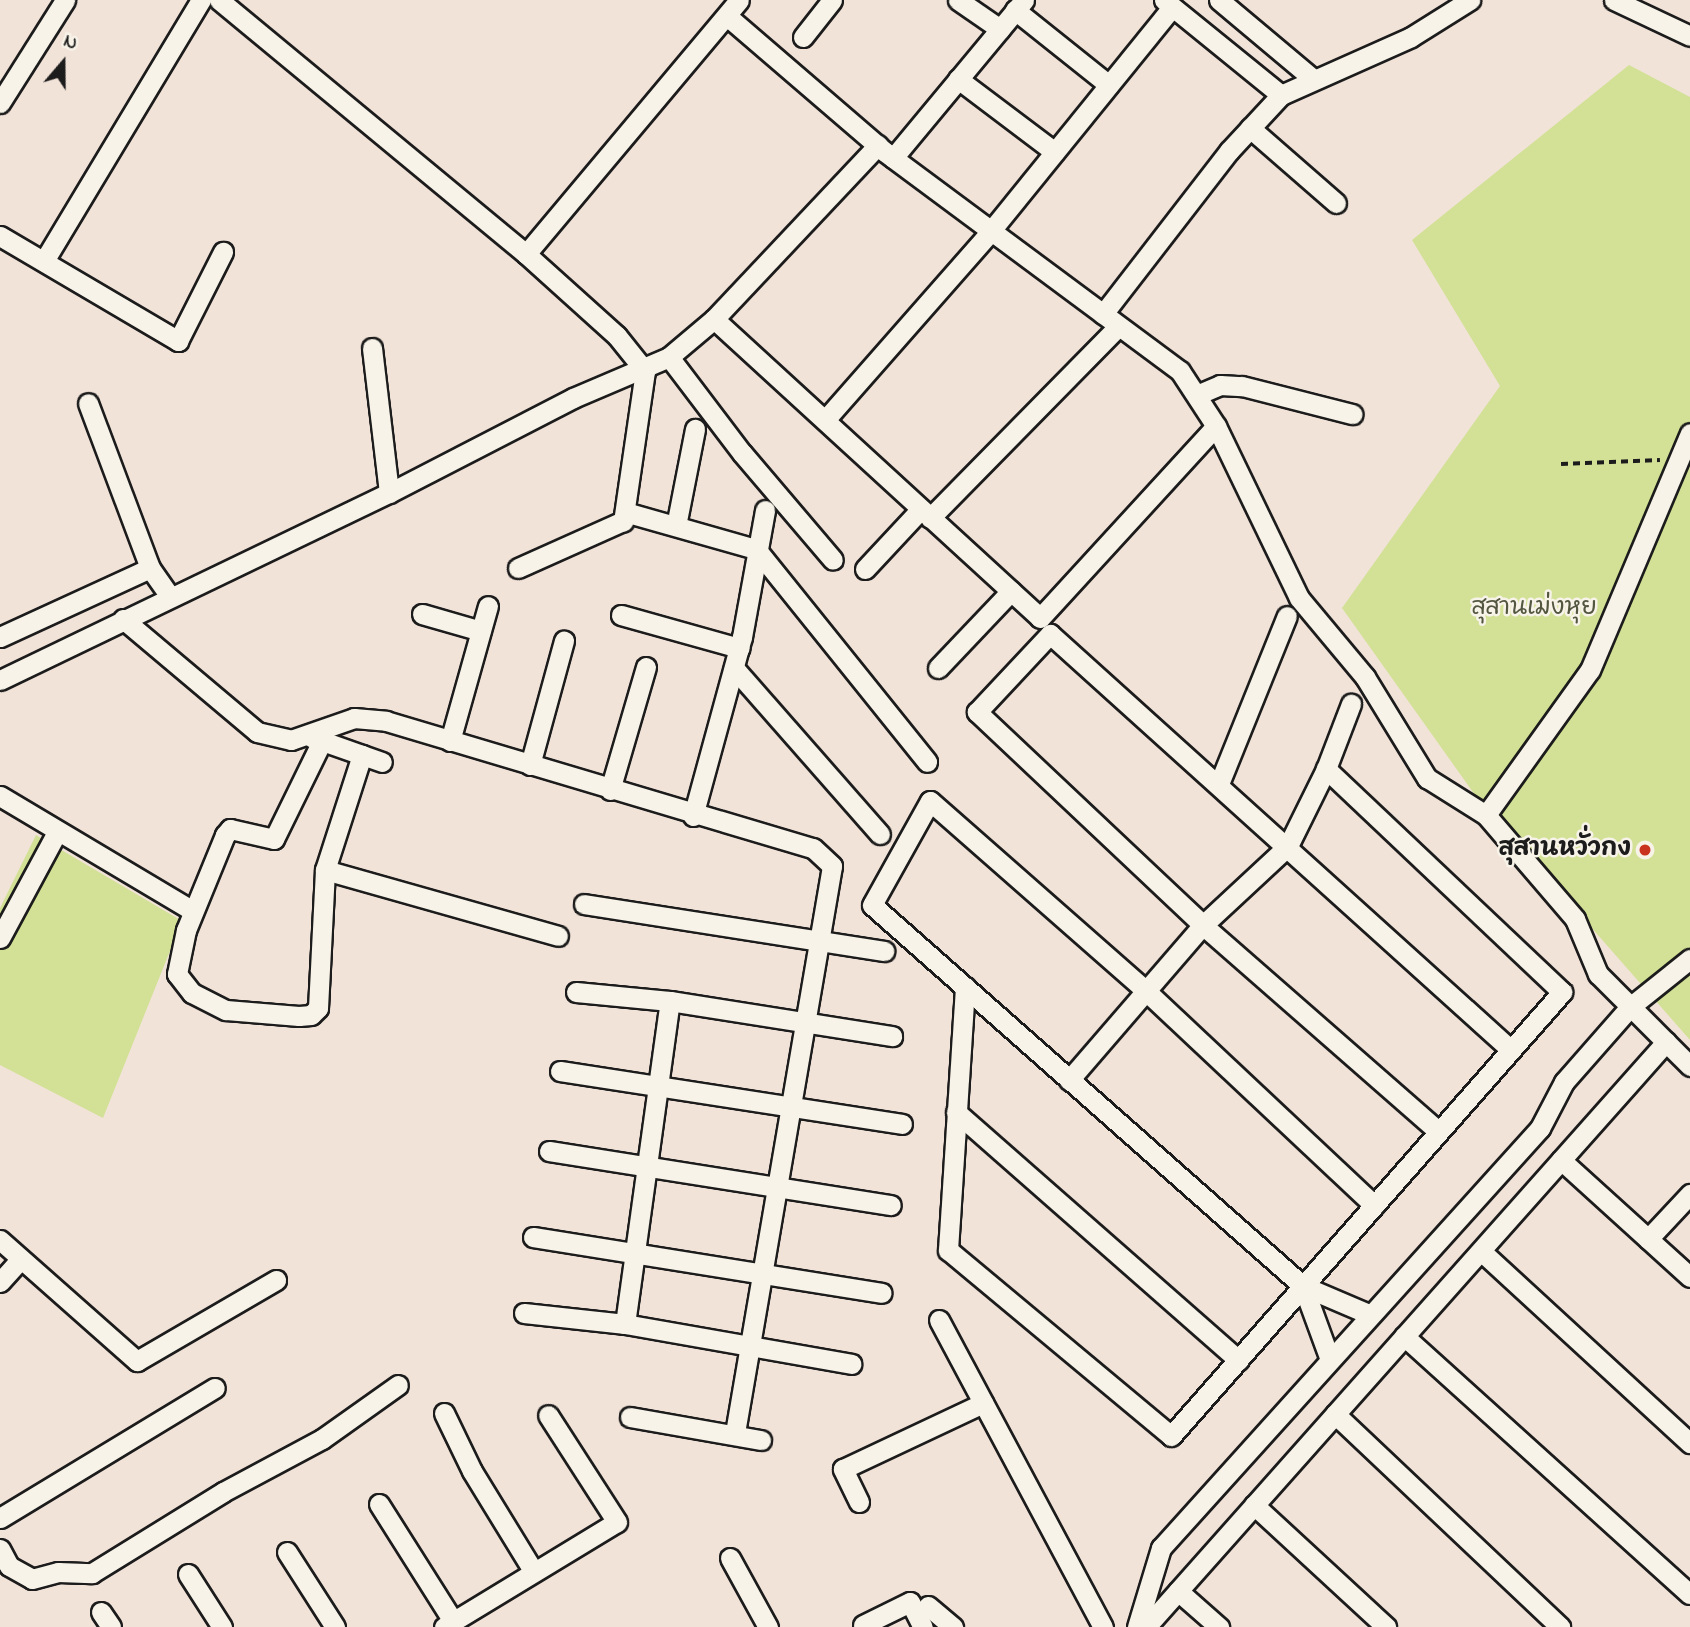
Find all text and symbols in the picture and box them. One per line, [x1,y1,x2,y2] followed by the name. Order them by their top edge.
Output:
[28,28,98,98] north arrow
[60,28,81,58] text: N
[1471,595,1597,623] park label: สุสานเม่งหุย
[1498,836,1631,864] place label: สุสานหวั่วกง
[1637,842,1653,858] marker: สุสานหวั่วกง

